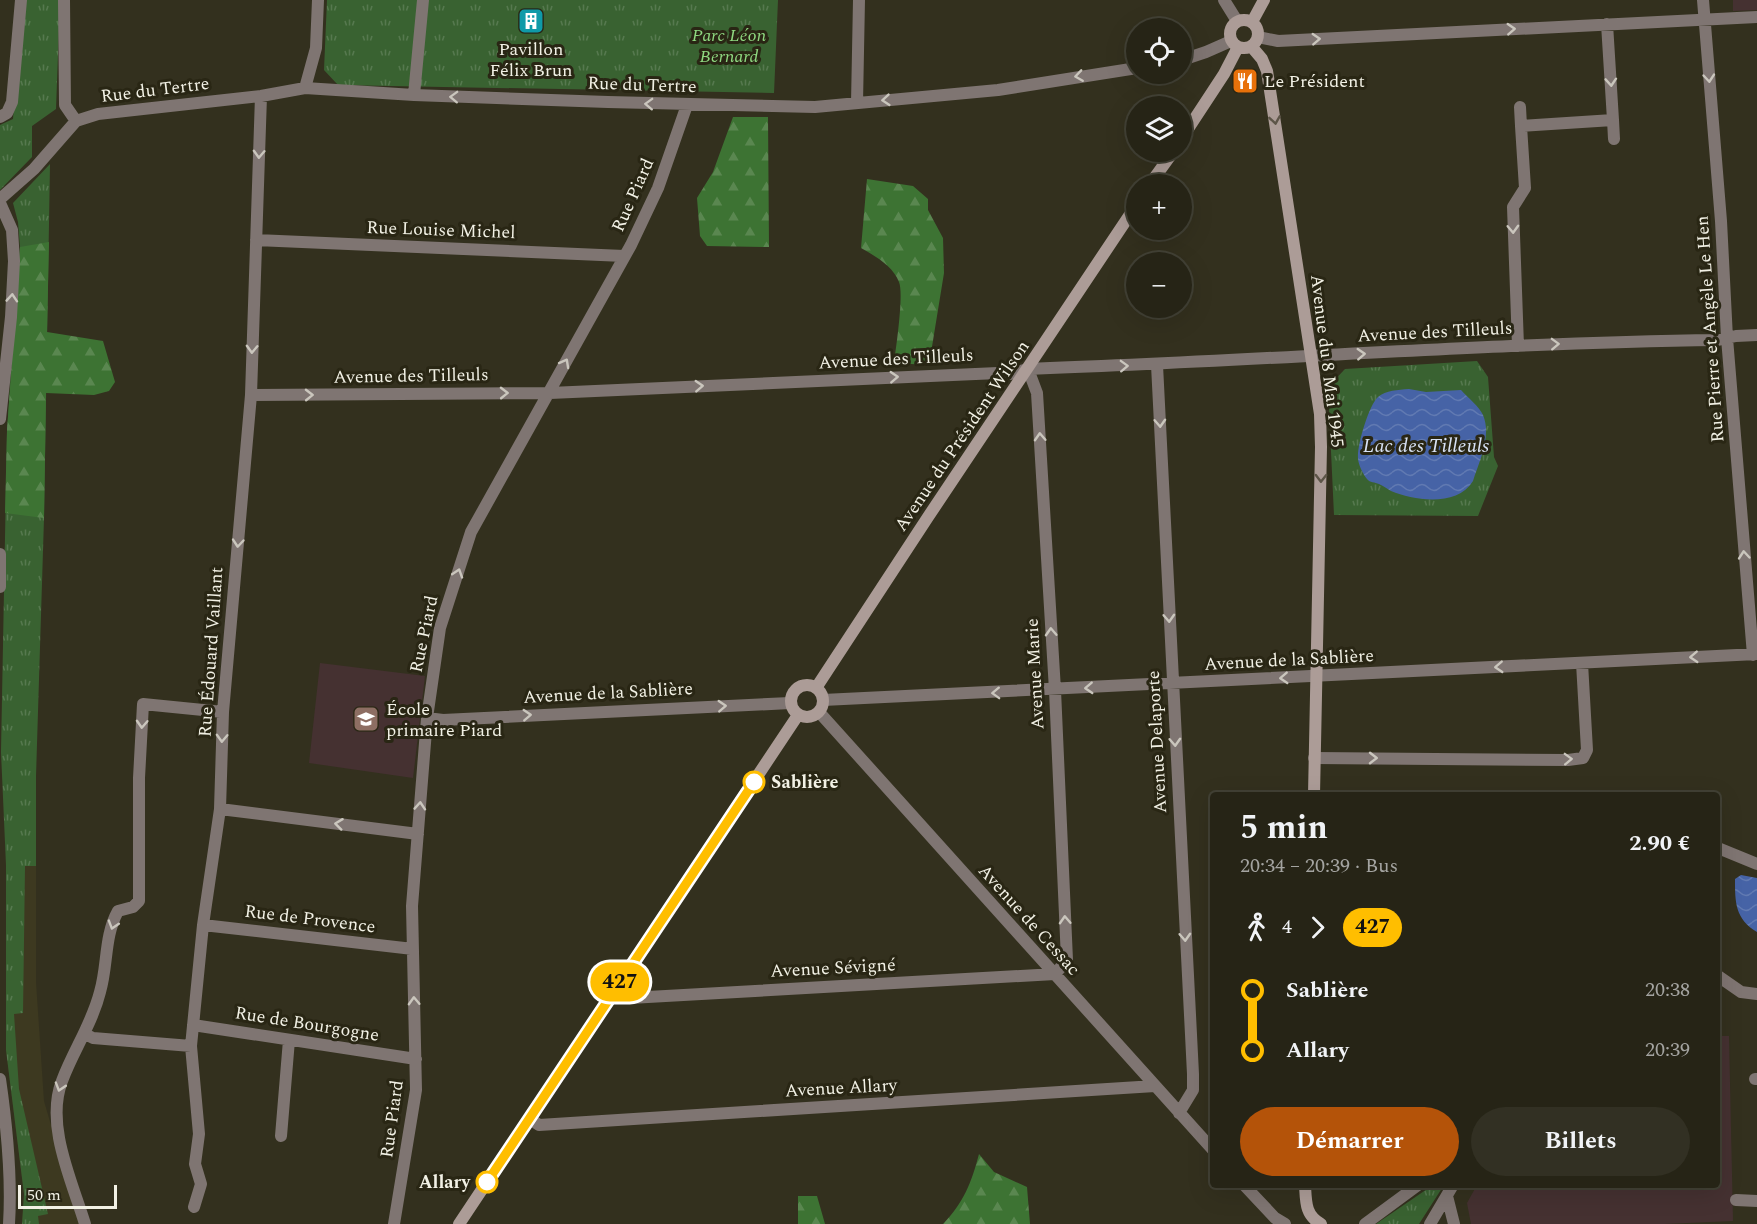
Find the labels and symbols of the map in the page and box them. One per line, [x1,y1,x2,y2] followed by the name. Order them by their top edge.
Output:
[516,6,546,36] building icon: Pavillon Félix Brun
[692,22,767,70] park label: Parc Léon Bernard
[1506,22,1515,35] one-way arrow
[1312,33,1321,46] one-way arrow
[489,36,573,84] place label: Pavillon Félix Brun
[1230,66,1260,96] restaurant icon: Le Président
[1264,68,1365,95] place label: Le Président
[99,70,211,110] street label: Rue du Tertre
[587,70,697,100] street label: Rue du Tertre
[1075,70,1084,82] one-way arrow
[1702,74,1715,83] one-way arrow
[1604,78,1617,87] one-way arrow
[450,90,459,103] one-way arrow
[881,93,890,106] one-way arrow
[645,98,654,110] one-way arrow
[1268,116,1280,125] one-way arrow
[253,150,266,159] one-way arrow
[605,154,661,236] street label: Rue Piard
[366,214,516,246] street label: Rue Louise Michel
[1689,215,1731,443] street label: Rue Pierre et Angèle Le Hen
[1507,224,1520,233] one-way arrow
[1303,273,1351,449] street label: Avenue du 8 Mai 1945
[5,293,18,302] one-way arrow
[1357,314,1513,350] street label: Avenue des Tilleuls
[888,335,1036,537] street label: Avenue du Président Wilson
[1551,338,1560,351] one-way arrow
[818,341,974,377] street label: Avenue des Tilleuls
[246,344,259,353] one-way arrow
[1356,348,1365,361] one-way arrow
[558,358,570,369] one-way arrow
[1119,360,1128,372] one-way arrow
[333,361,489,391] street label: Avenue des Tilleuls
[890,371,899,384] one-way arrow
[695,380,704,393] one-way arrow
[500,387,509,399] one-way arrow
[305,389,314,401] one-way arrow
[1153,419,1166,428] one-way arrow
[1363,431,1489,461] water label: Lac des Tilleuls
[1033,433,1046,442] one-way arrow
[1314,474,1327,483] one-way arrow
[232,539,245,548] one-way arrow
[1738,550,1751,559] one-way arrow
[192,566,230,738] street label: Rue Édouard Vaillant
[450,568,463,579] one-way arrow
[403,593,445,675] street label: Rue Piard
[1162,614,1175,623] one-way arrow
[1019,618,1051,730] street label: Avenue Marie
[1045,627,1058,636] one-way arrow
[1203,642,1375,678] street label: Avenue de la Sablière
[1690,651,1699,664] one-way arrow
[1495,660,1504,673] one-way arrow
[1140,670,1174,814] street label: Avenue Delaporte
[1279,672,1288,685] one-way arrow
[522,675,694,711] street label: Avenue de la Sablière
[1084,682,1093,695] one-way arrow
[992,686,1001,699] one-way arrow
[386,696,502,744] place label: École primaire Piard
[718,699,727,712] one-way arrow
[351,704,381,734] school or university icon: École primaire Piard
[523,709,532,722] one-way arrow
[136,719,149,728] one-way arrow
[216,733,229,742] one-way arrow
[1168,738,1181,747] one-way arrow
[1368,752,1377,764] one-way arrow
[1563,753,1572,766] one-way arrow
[771,769,839,796] place label: Sablière
[743,771,765,793] marker: Sablière
[413,801,426,810] one-way arrow
[335,818,344,831] one-way arrow
[972,858,1086,982] street label: Avenue de Cessac
[243,898,377,940] street label: Rue de Provence
[1059,915,1072,924] one-way arrow
[108,919,120,929] one-way arrow
[1179,933,1192,942] one-way arrow
[770,951,897,985] street label: Avenue Sévigné
[586,962,654,1002] line badge: 427
[408,996,421,1005] one-way arrow
[233,999,381,1049] street label: Rue de Bourgogne
[784,1072,899,1104] street label: Avenue Allary
[373,1078,411,1160] street label: Rue Piard
[55,1081,67,1092] one-way arrow
[419,1169,471,1196] place label: Allary
[476,1171,498,1193] marker: Allary
[18,1182,117,1210] scale bar

